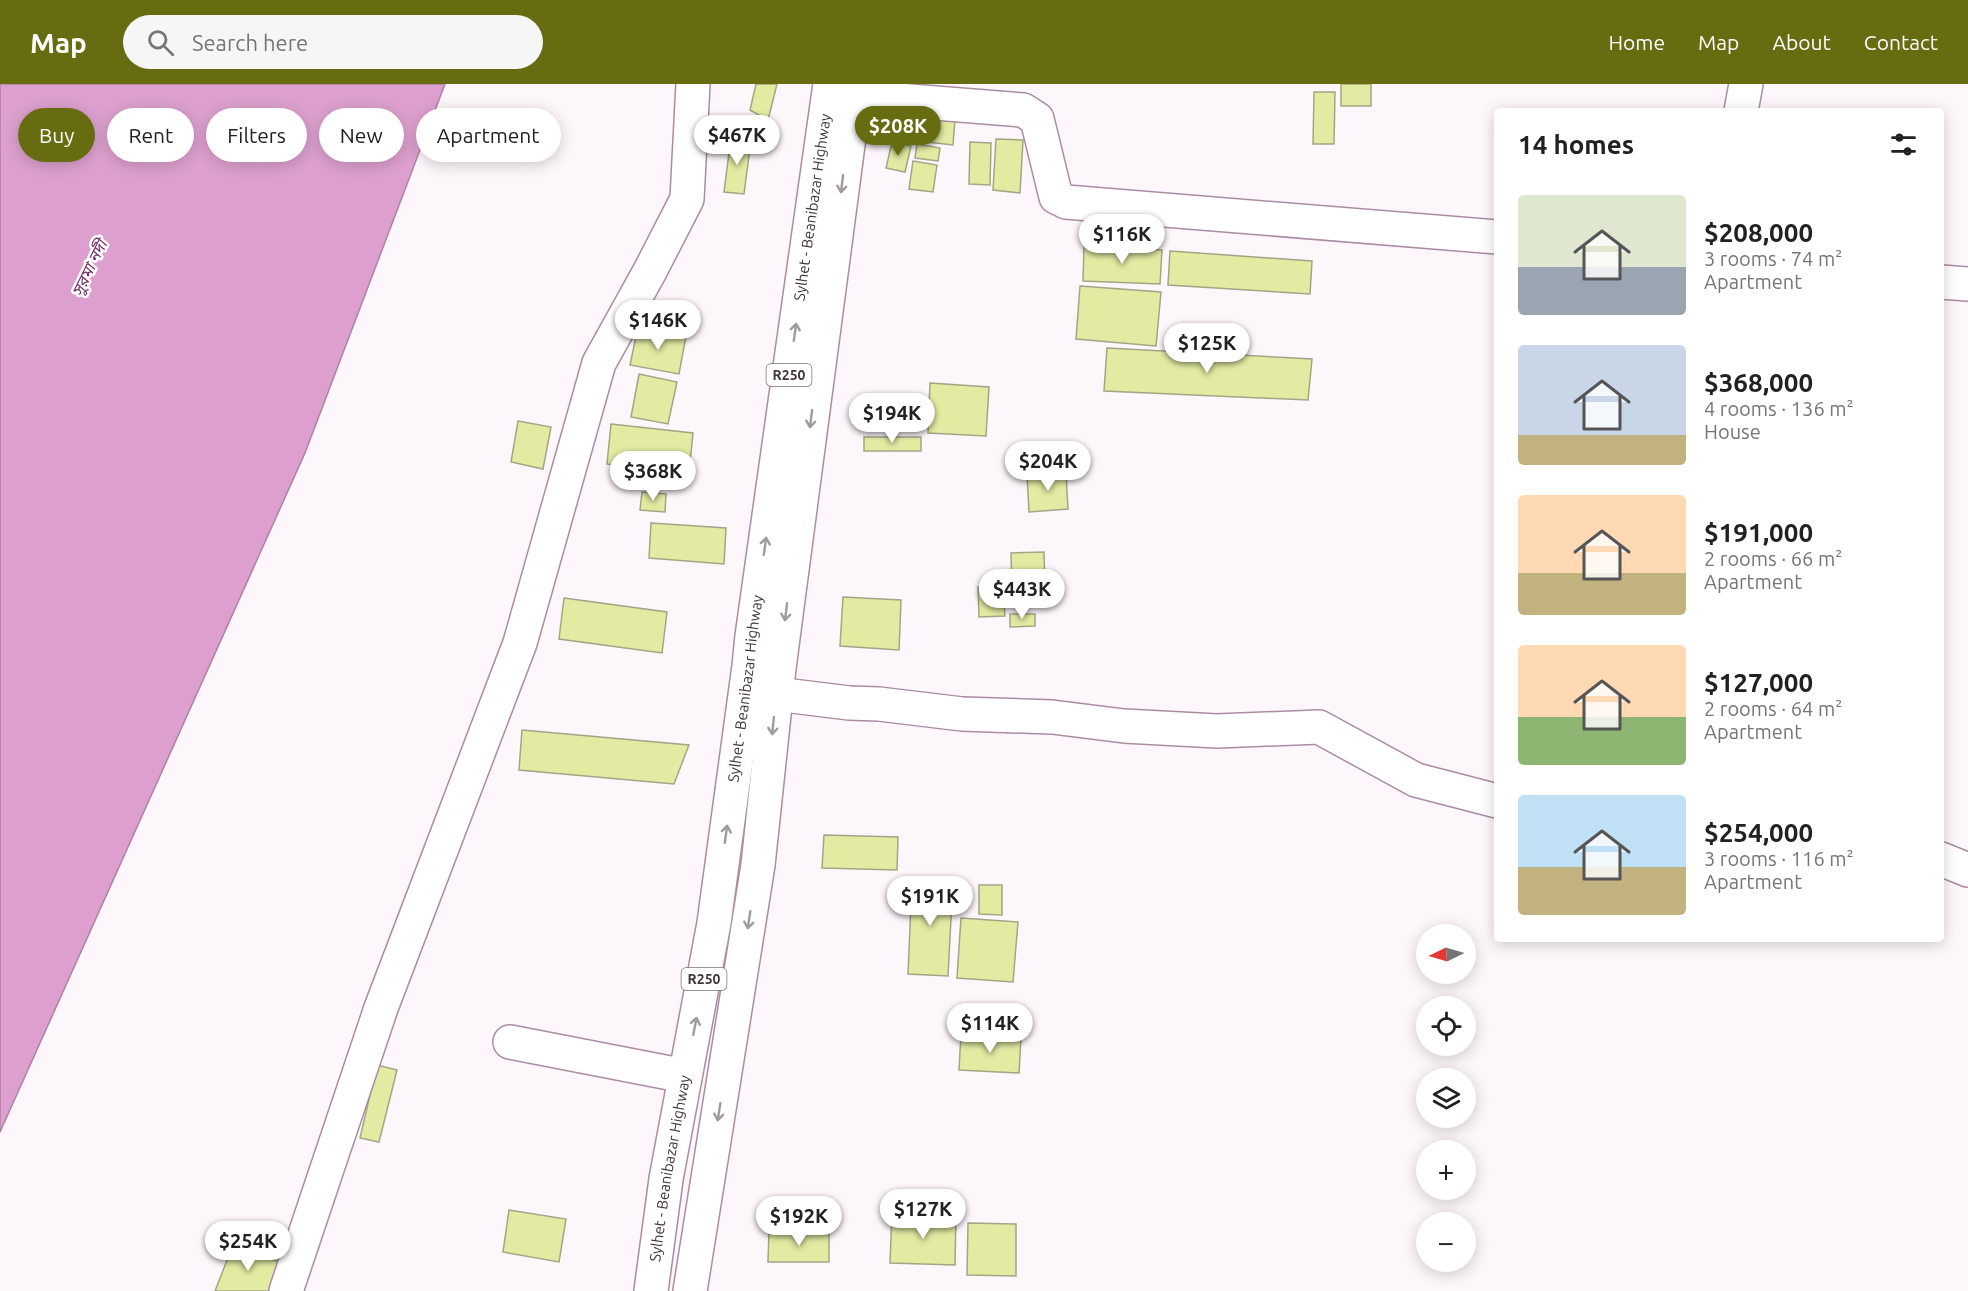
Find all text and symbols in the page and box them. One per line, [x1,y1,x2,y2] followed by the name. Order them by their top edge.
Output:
[123,15,543,69] search box
[144,26,177,59] icon: search
[30,27,87,58] text: Map
[192,30,308,55] text: Search here
[1608,30,1665,54] text: Home
[1698,30,1739,54] text: Map
[1772,30,1831,54] text: About
[1864,30,1938,54] text: Contact
[856,106,940,157] pin: $208K
[18,108,95,162] chip: Buy
[107,108,194,162] chip: Rent
[206,108,307,162] chip: Filters
[319,108,404,162] chip: New
[416,108,561,162] chip: Apartment
[790,113,834,302] street label: Sylhet - Beanibazar Highway
[869,114,927,137] text: $208K
[695,115,779,166] pin: $467K
[708,123,766,146] text: $467K
[1887,128,1920,161] icon: filters
[1518,130,1634,159] text: 14 homes
[837,173,848,193] one-way arrow
[1080,214,1164,265] pin: $116K
[1704,218,1813,247] text: $208,000
[1566,219,1638,291] icon: home
[1093,222,1151,245] text: $116K
[68,235,112,299] water label: সুরমা নদী
[1704,247,1842,270] text: 3 rooms · 74 m²
[1704,270,1802,293] text: Apartment
[616,300,700,351] pin: $146K
[629,308,687,331] text: $146K
[789,323,800,342] one-way arrow
[1165,323,1249,374] pin: $125K
[1178,331,1236,354] text: $125K
[766,364,812,386] road number: R250
[1704,368,1813,397] text: $368,000
[1566,369,1638,441] icon: home
[850,393,934,444] pin: $194K
[1704,397,1854,420] text: 4 rooms · 136 m²
[863,401,921,424] text: $194K
[806,408,817,428] one-way arrow
[1704,420,1761,443] text: House
[1006,441,1090,492] pin: $204K
[1019,449,1077,472] text: $204K
[611,451,695,502] pin: $368K
[624,459,682,482] text: $368K
[1704,518,1813,547] text: $191,000
[1566,519,1638,591] icon: home
[759,536,770,556] one-way arrow
[1704,547,1842,570] text: 2 rooms · 66 m²
[980,569,1064,620] pin: $443K
[1704,570,1802,593] text: Apartment
[993,577,1051,600] text: $443K
[724,594,766,783] street label: Sylhet - Beanibazar Highway
[780,601,791,621] one-way arrow
[1704,668,1813,697] text: $127,000
[1566,669,1638,741] icon: home
[1704,697,1842,720] text: 2 rooms · 64 m²
[767,716,778,736] one-way arrow
[1704,720,1802,743] text: Apartment
[1704,818,1813,847] text: $254,000
[1566,819,1638,891] icon: home
[721,824,732,844] one-way arrow
[1704,847,1854,870] text: 3 rooms · 116 m²
[1704,870,1802,893] text: Apartment
[888,876,972,927] pin: $191K
[901,884,959,907] text: $191K
[744,909,755,929] one-way arrow
[1416,924,1476,984] north arrow
[1416,924,1476,1272] map controls
[682,968,726,990] road number: R250
[1416,996,1476,1056] button: locate
[948,1003,1032,1054] pin: $114K
[961,1011,1019,1034] text: $114K
[690,1017,701,1037] one-way arrow
[1416,1068,1476,1128] button: layers
[646,1074,693,1263] street label: Sylhet - Beanibazar Highway
[713,1102,724,1122] one-way arrow
[1416,1140,1476,1200] button: +
[881,1189,965,1240] pin: $127K
[757,1196,841,1247] pin: $192K
[894,1197,952,1220] text: $127K
[770,1204,828,1227] text: $192K
[1416,1212,1476,1272] button: −
[206,1221,290,1272] pin: $254K
[219,1229,277,1252] text: $254K

